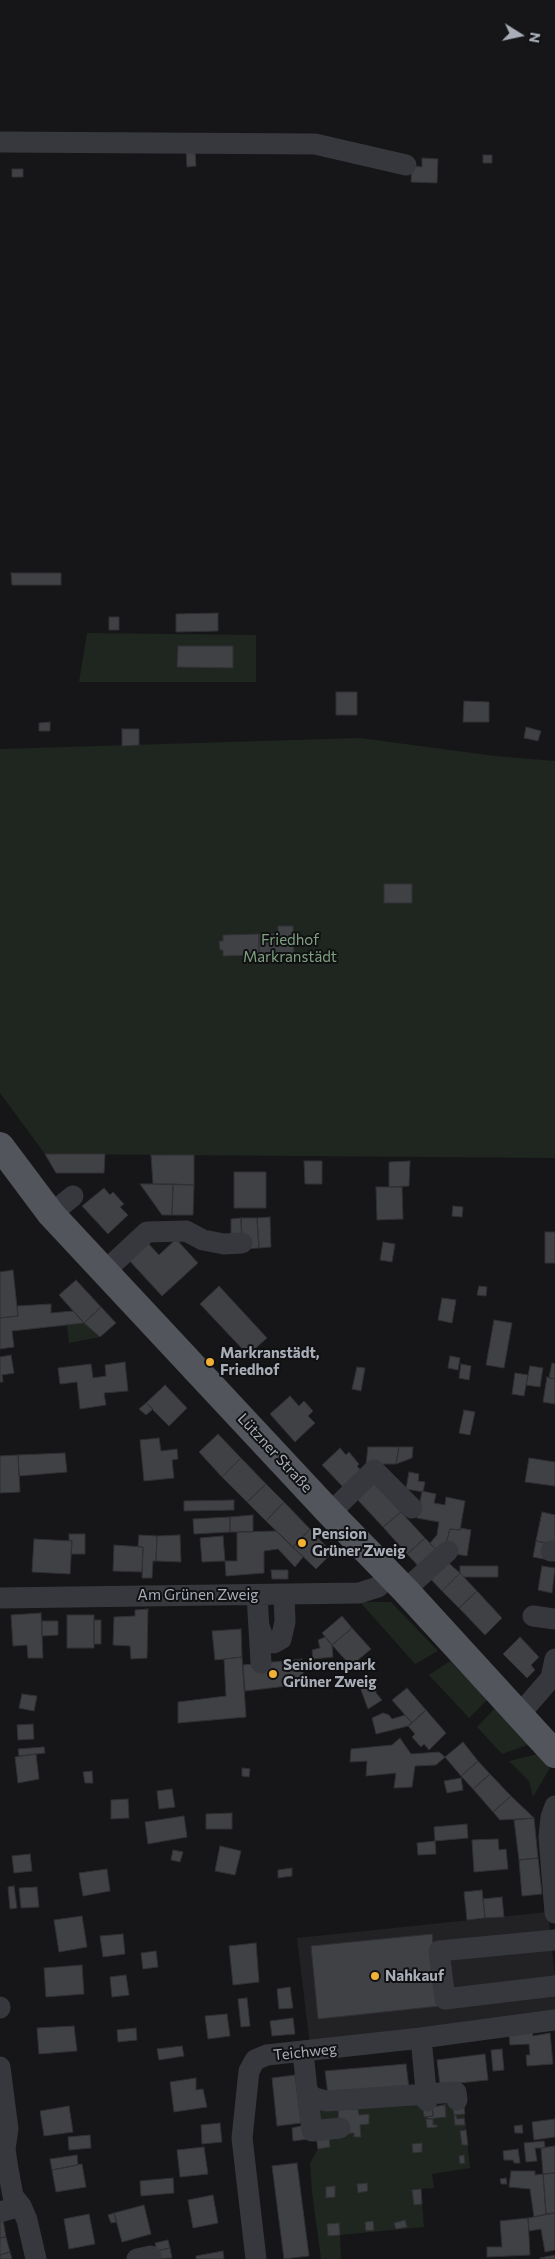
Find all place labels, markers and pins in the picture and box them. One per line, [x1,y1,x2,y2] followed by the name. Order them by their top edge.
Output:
[220,1344,320,1379] place label: Markranstädt, Friedhof
[204,1356,216,1368] marker: Markranstädt, Friedhof
[312,1525,405,1560] place label: Pension Grüner Zweig
[296,1537,308,1549] marker: Pension Grüner Zweig
[283,1656,376,1691] place label: Seniorenpark Grüner Zweig
[267,1668,279,1680] marker: Seniorenpark Grüner Zweig
[385,1967,444,1985] place label: Nahkauf
[369,1970,381,1982] marker: Nahkauf

